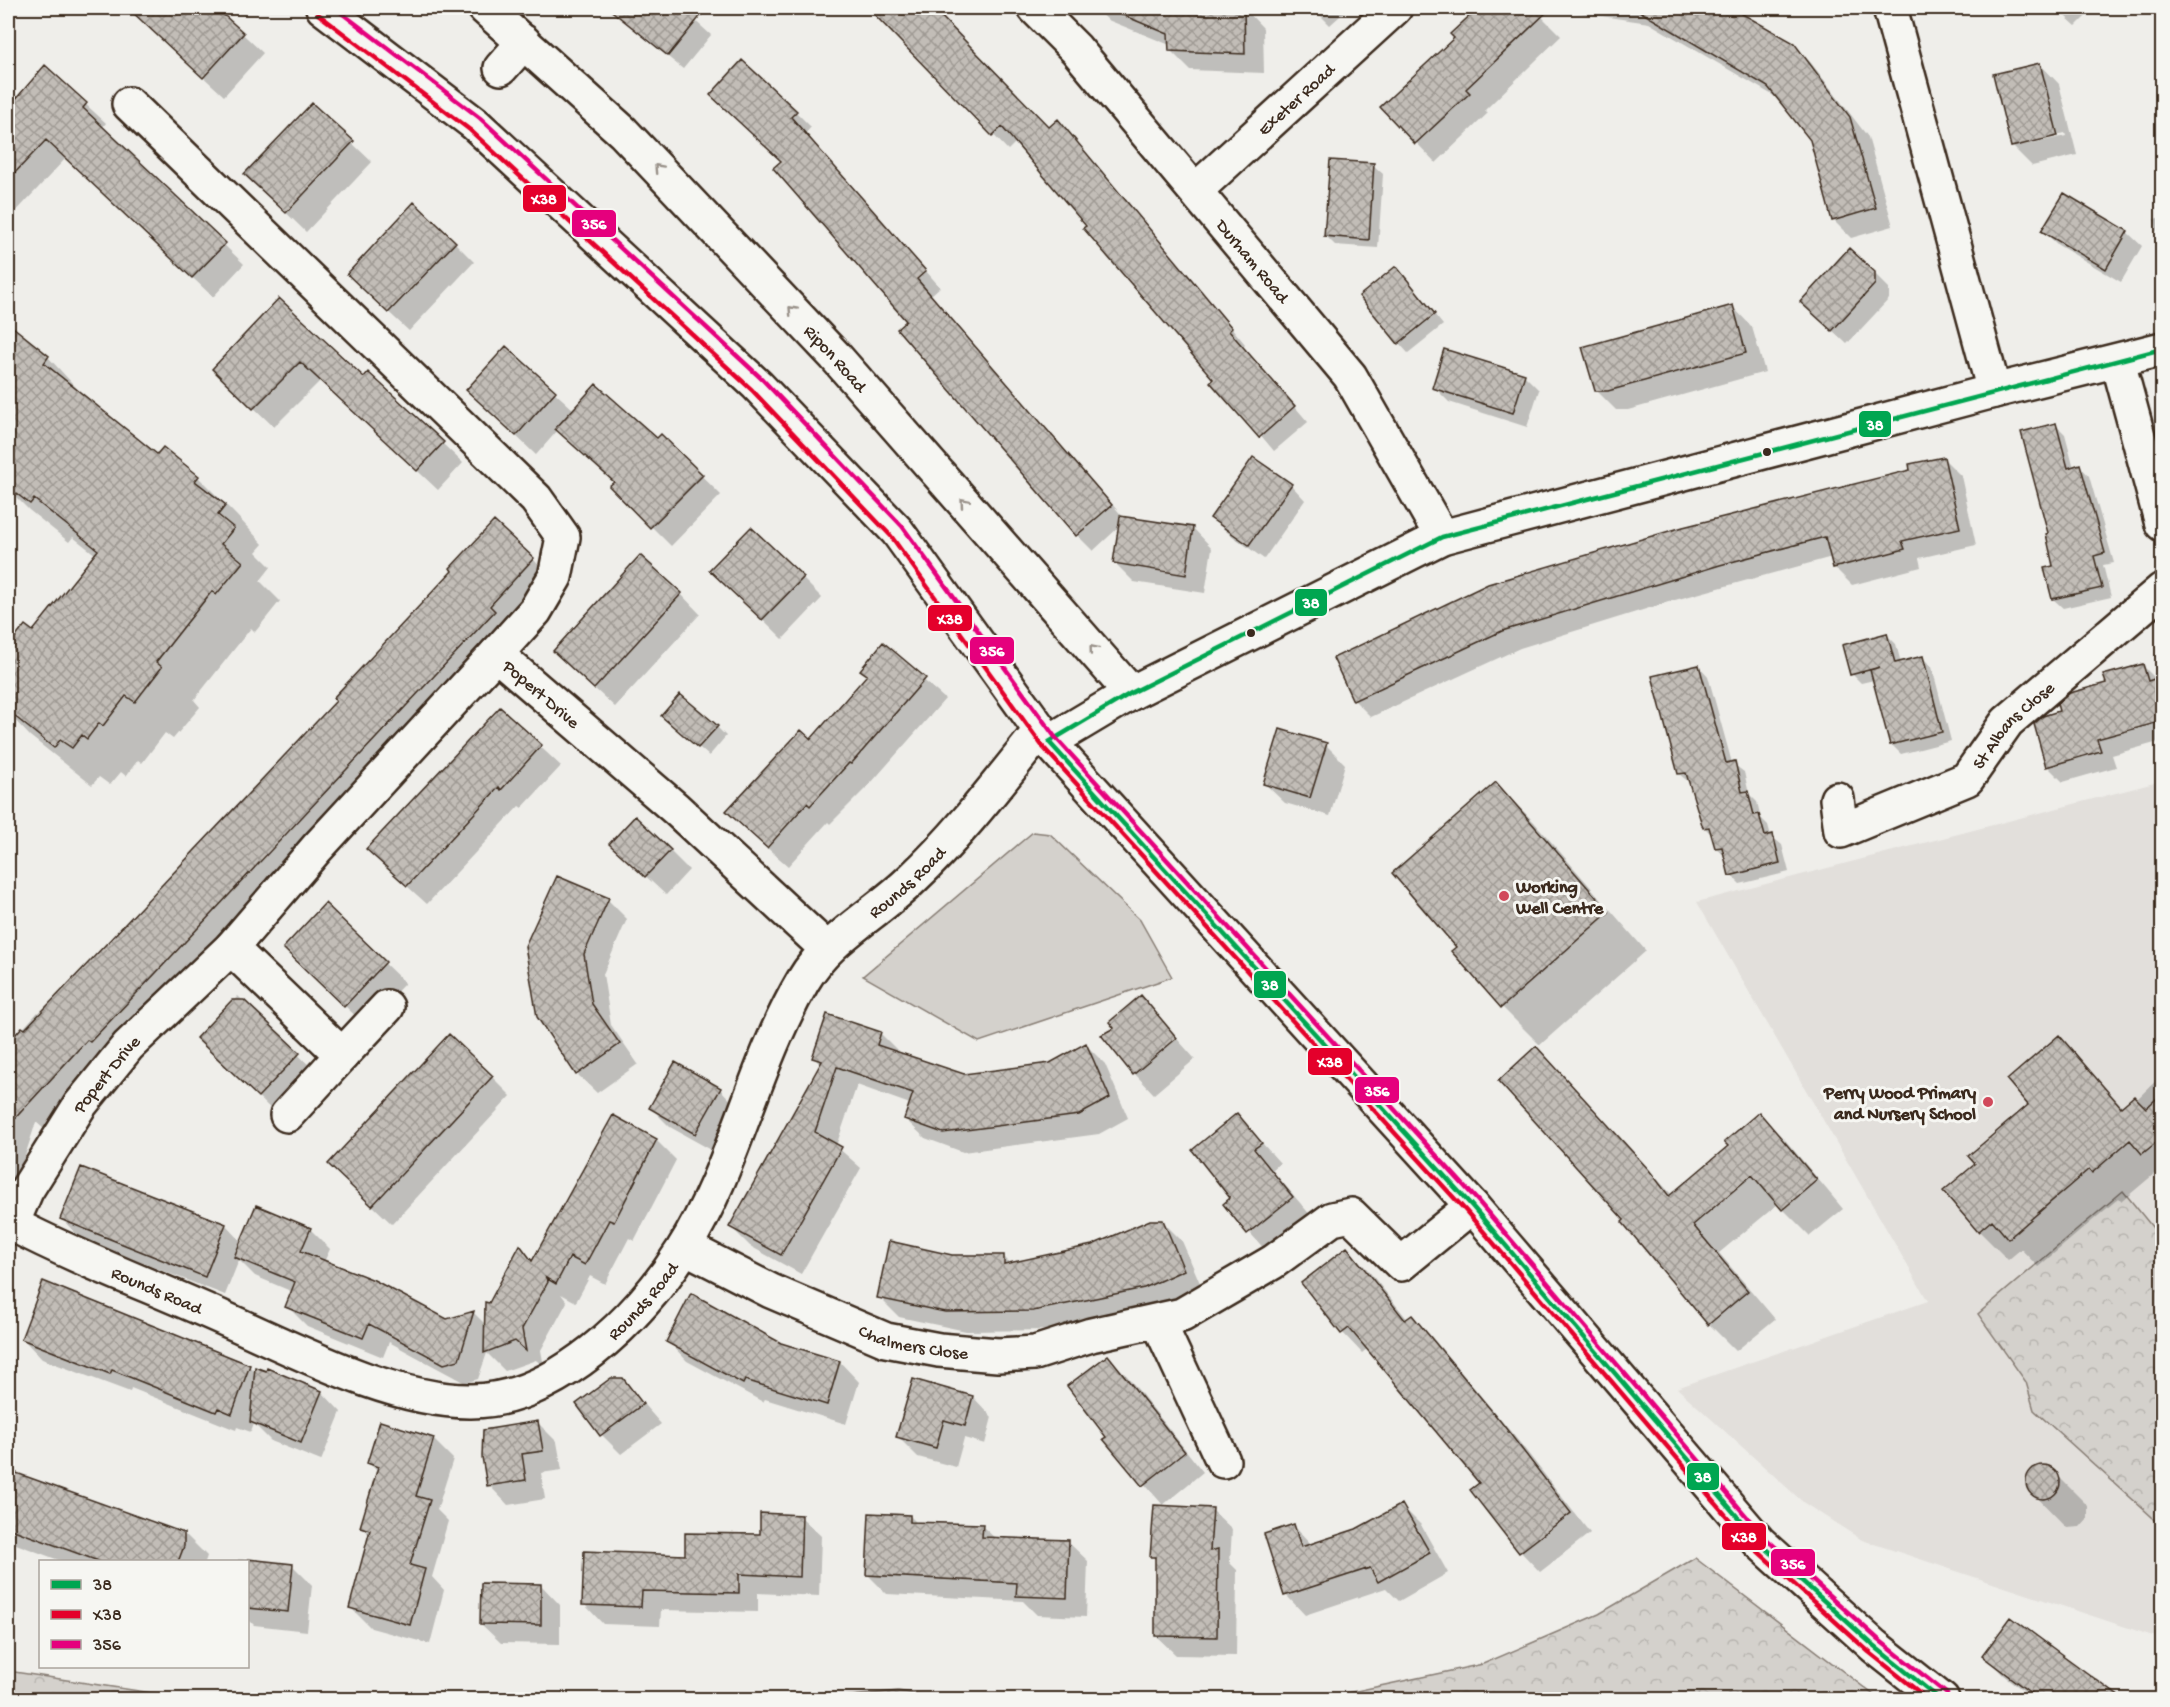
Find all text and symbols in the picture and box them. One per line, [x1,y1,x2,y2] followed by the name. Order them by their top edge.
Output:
[1255,59,1341,141] street label: Exeter Road
[654,165,665,175] one-way arrow
[522,184,567,213] line badge: X38
[530,192,557,211] text: X38
[571,209,617,238] line badge: 356
[1210,215,1293,309] street label: Durham Road
[581,217,607,236] text: 356
[788,306,799,317] one-way arrow
[798,322,871,399] street label: Ripon Road
[1858,410,1892,438] line badge: 38
[1865,418,1884,437] text: 38
[1761,446,1773,458] unlabelled marker
[960,498,971,509] one-way arrow
[1294,588,1328,617] line badge: 38
[1301,596,1320,615] text: 38
[927,604,973,632] line badge: X38
[936,612,963,631] text: X38
[1245,627,1257,639] unlabelled marker
[969,636,1015,665] line badge: 356
[979,644,1005,663] text: 356
[1089,645,1100,656] one-way arrow
[497,656,583,735] street label: Popert Drive
[1969,678,2060,774] street label: St Albans Close
[865,843,952,924] street label: Rounds Road
[1515,878,1604,920] place label: Working Well Centre
[1497,889,1511,903] marker: Working Well Centre
[1253,970,1287,999] line badge: 38
[1260,978,1279,997] text: 38
[69,1032,146,1118] street label: Popert Drive
[1307,1047,1353,1076] line badge: X38
[1316,1055,1343,1074] text: X38
[1354,1076,1400,1104] line badge: 356
[1364,1084,1390,1103] text: 356
[1823,1084,1976,1126] place label: Perry Wood Primary and Nursery School
[1981,1095,1995,1109] marker: Perry Wood Primary and Nursery School
[605,1258,685,1346] street label: Rounds Road
[108,1263,206,1321] street label: Rounds Road
[855,1321,970,1365] street label: Chalmers Close
[1686,1462,1720,1491] line badge: 38
[1693,1470,1712,1489] text: 38
[1721,1522,1767,1551] line badge: X38
[1730,1530,1757,1549] text: X38
[1770,1548,1816,1577] line badge: 356
[1780,1557,1806,1576] text: 356
[39,1560,249,1668] legend
[92,1576,112,1597] text: 38
[92,1606,122,1627] text: X38
[92,1636,122,1657] text: 356

